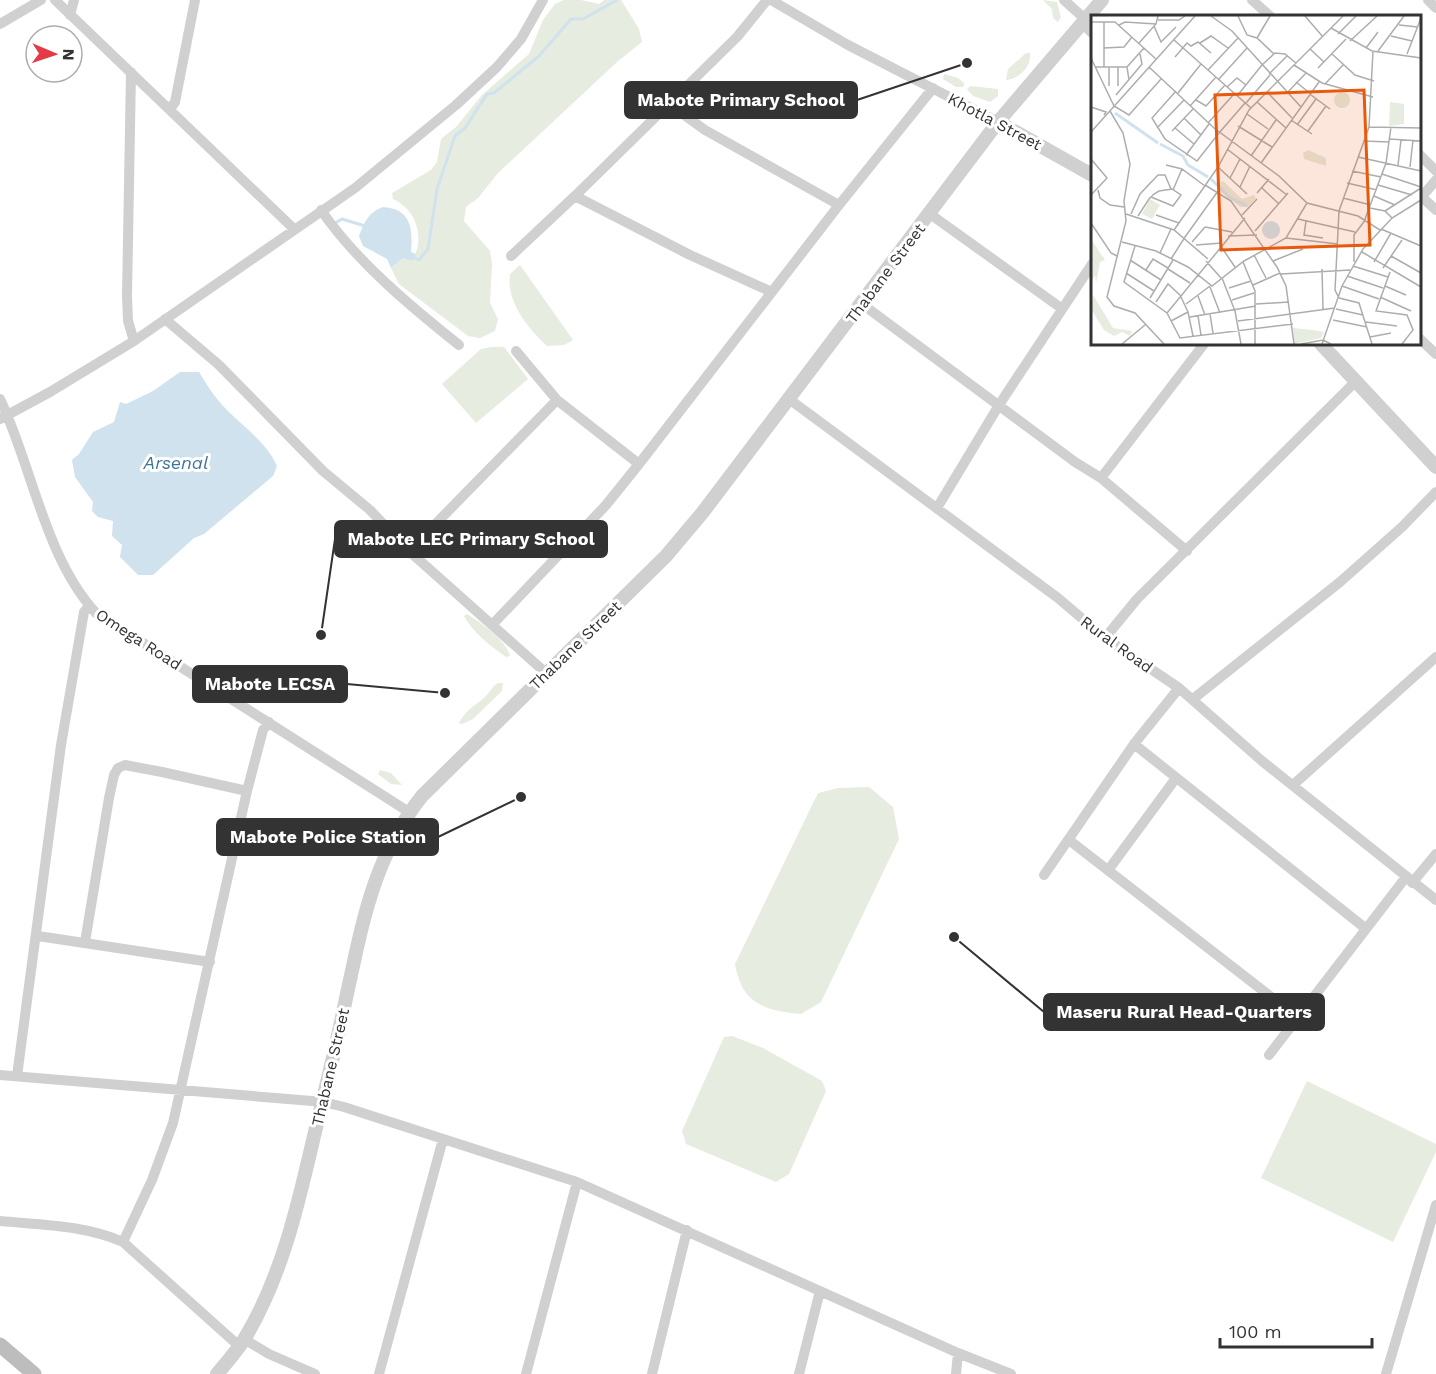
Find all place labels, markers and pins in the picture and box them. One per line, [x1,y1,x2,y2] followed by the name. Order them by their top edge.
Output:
[625,82,857,118] callout: Mabote Primary School
[335,521,607,557] callout: Mabote LEC Primary School
[193,666,347,702] callout: Mabote LECSA
[217,819,438,855] callout: Mabote Police Station
[1044,994,1324,1030] callout: Maseru Rural Head-Quarters

